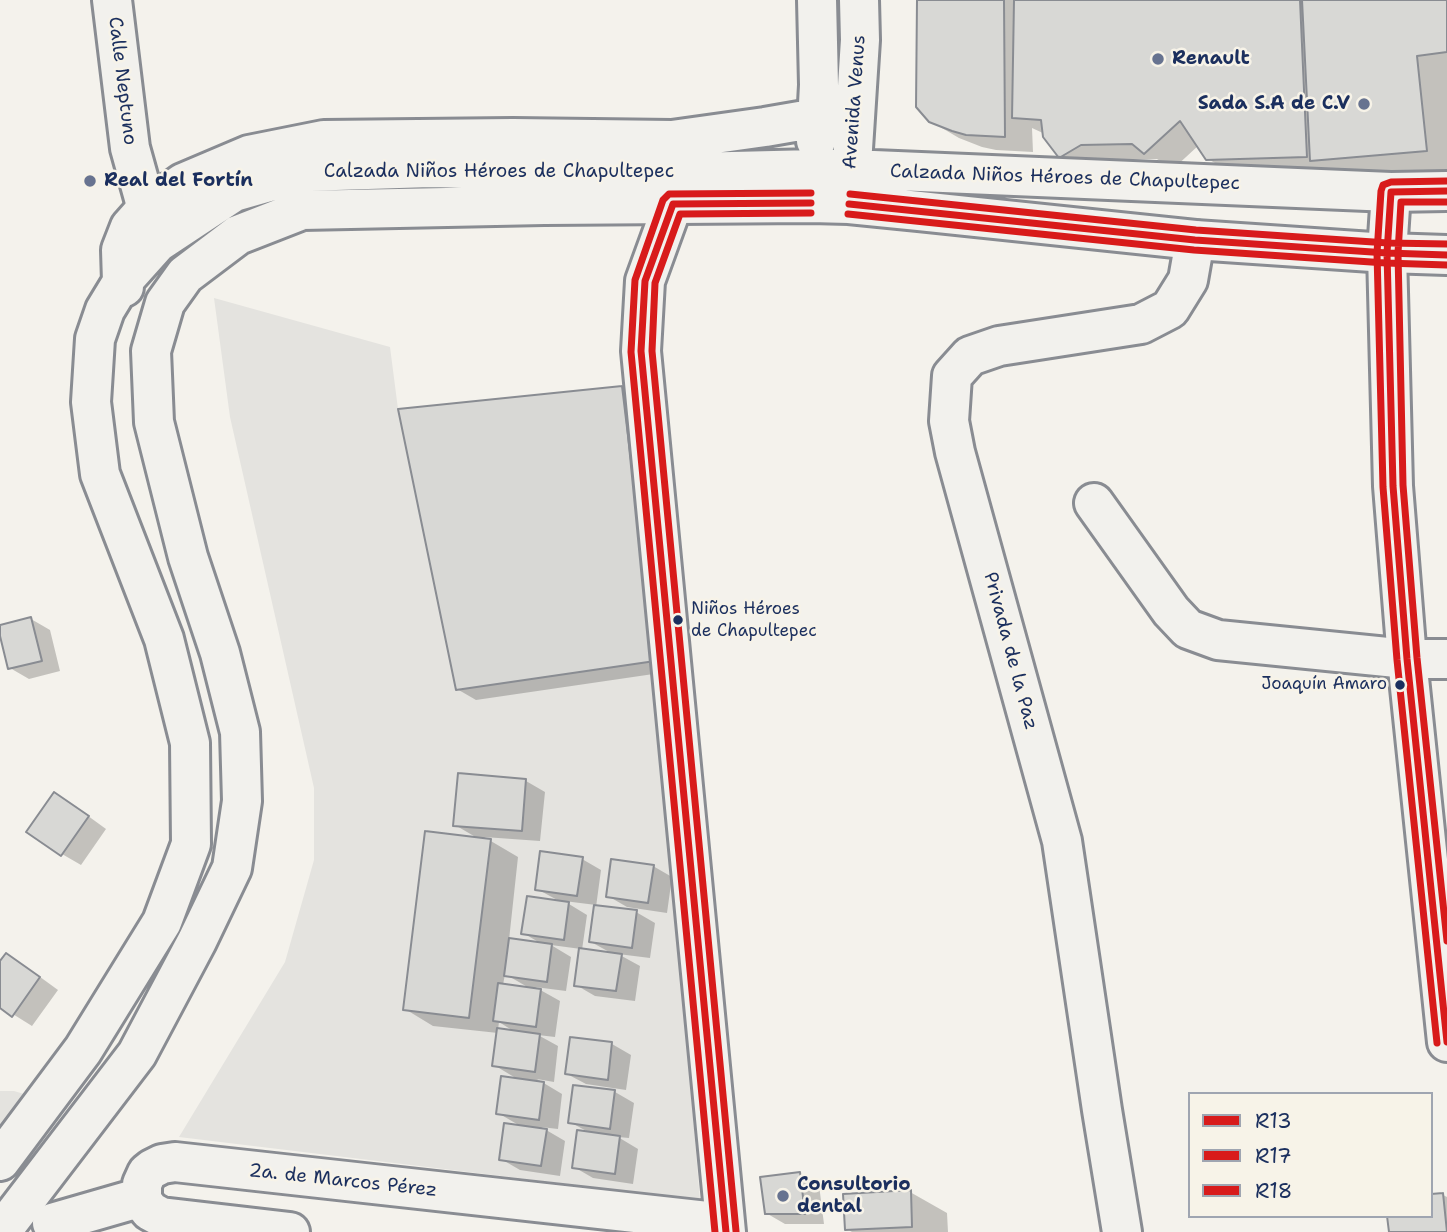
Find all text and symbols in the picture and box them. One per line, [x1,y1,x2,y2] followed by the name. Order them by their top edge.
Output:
[103,16,141,146] street label: Calle Neptuno
[839,34,871,170] street label: Avenida Venus
[1172,48,1250,70] place label: Renault
[1150,51,1166,67] marker: Renault
[1198,93,1350,115] place label: Sada S.A de C.V
[1356,96,1372,112] marker: Sada S.A de C.V
[889,160,1241,196] street label: Calzada Niños Héroes de Chapultepec
[324,161,674,183] street label: Calzada Niños Héroes de Chapultepec
[104,170,253,192] place label: Real del Fortín
[82,173,98,189] marker: Real del Fortín
[978,570,1042,732] street label: Privada de la Paz
[691,600,817,640] place label: Niños Héroes de Chapultepec
[671,613,685,627] marker: Niños Héroes de Chapultepec
[1261,675,1387,695] place label: Joaquín Amaro
[1393,678,1407,692] marker: Joaquín Amaro
[1188,1092,1433,1218] legend
[1255,1107,1292,1135] text: R13
[1255,1142,1292,1170] text: R17
[248,1160,438,1202] street label: 2a. de Marcos Pérez
[797,1174,911,1218] place label: Consultorio dental
[1255,1177,1292,1205] text: R18
[775,1188,791,1204] marker: Consultorio dental

